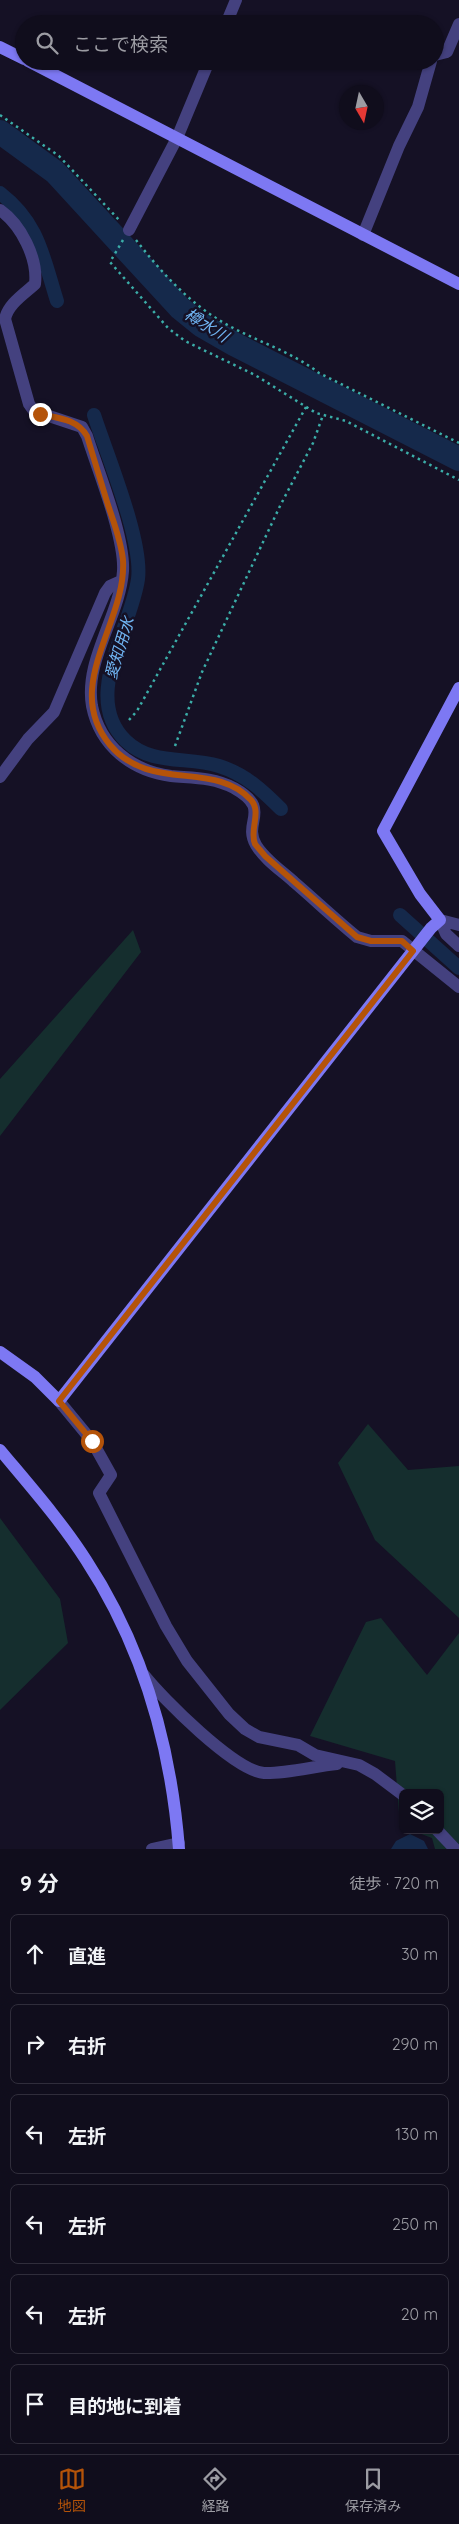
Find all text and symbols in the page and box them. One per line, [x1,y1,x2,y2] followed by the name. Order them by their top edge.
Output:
[15,15,444,70] search box
[33,29,61,57] icon: search
[73,32,168,56] text: ここで検索
[339,85,384,130] north arrow
[181,304,234,347] water label: 樽水川
[29,403,52,426] route end
[100,613,139,682] water label: 愛知用水
[81,1430,104,1453] route start
[399,1789,444,1834] map controls
[399,1789,444,1834] button: layers
[20,1870,59,1896] text: 9 分
[350,1873,439,1893] text: 徒歩 · 720 m
[21,1940,49,1968] icon: ahead
[68,1944,106,1968] text: 直進
[401,1944,438,1964] text: 30 m
[21,2030,49,2058] icon: right
[68,2034,106,2058] text: 右折
[392,2034,438,2054] text: 290 m
[21,2120,49,2148] icon: left
[68,2124,106,2148] text: 左折
[395,2124,438,2144] text: 130 m
[21,2210,49,2238] icon: left
[68,2214,106,2238] text: 左折
[392,2214,438,2234] text: 250 m
[21,2300,49,2328] icon: left
[68,2304,106,2328] text: 左折
[401,2304,438,2324] text: 20 m
[21,2390,49,2418] icon: arrive
[68,2394,182,2418] text: 目的地に到着
[58,2465,86,2515] tab: 地図
[201,2465,229,2515] tab: 経路
[345,2465,401,2515] tab: 保存済み

